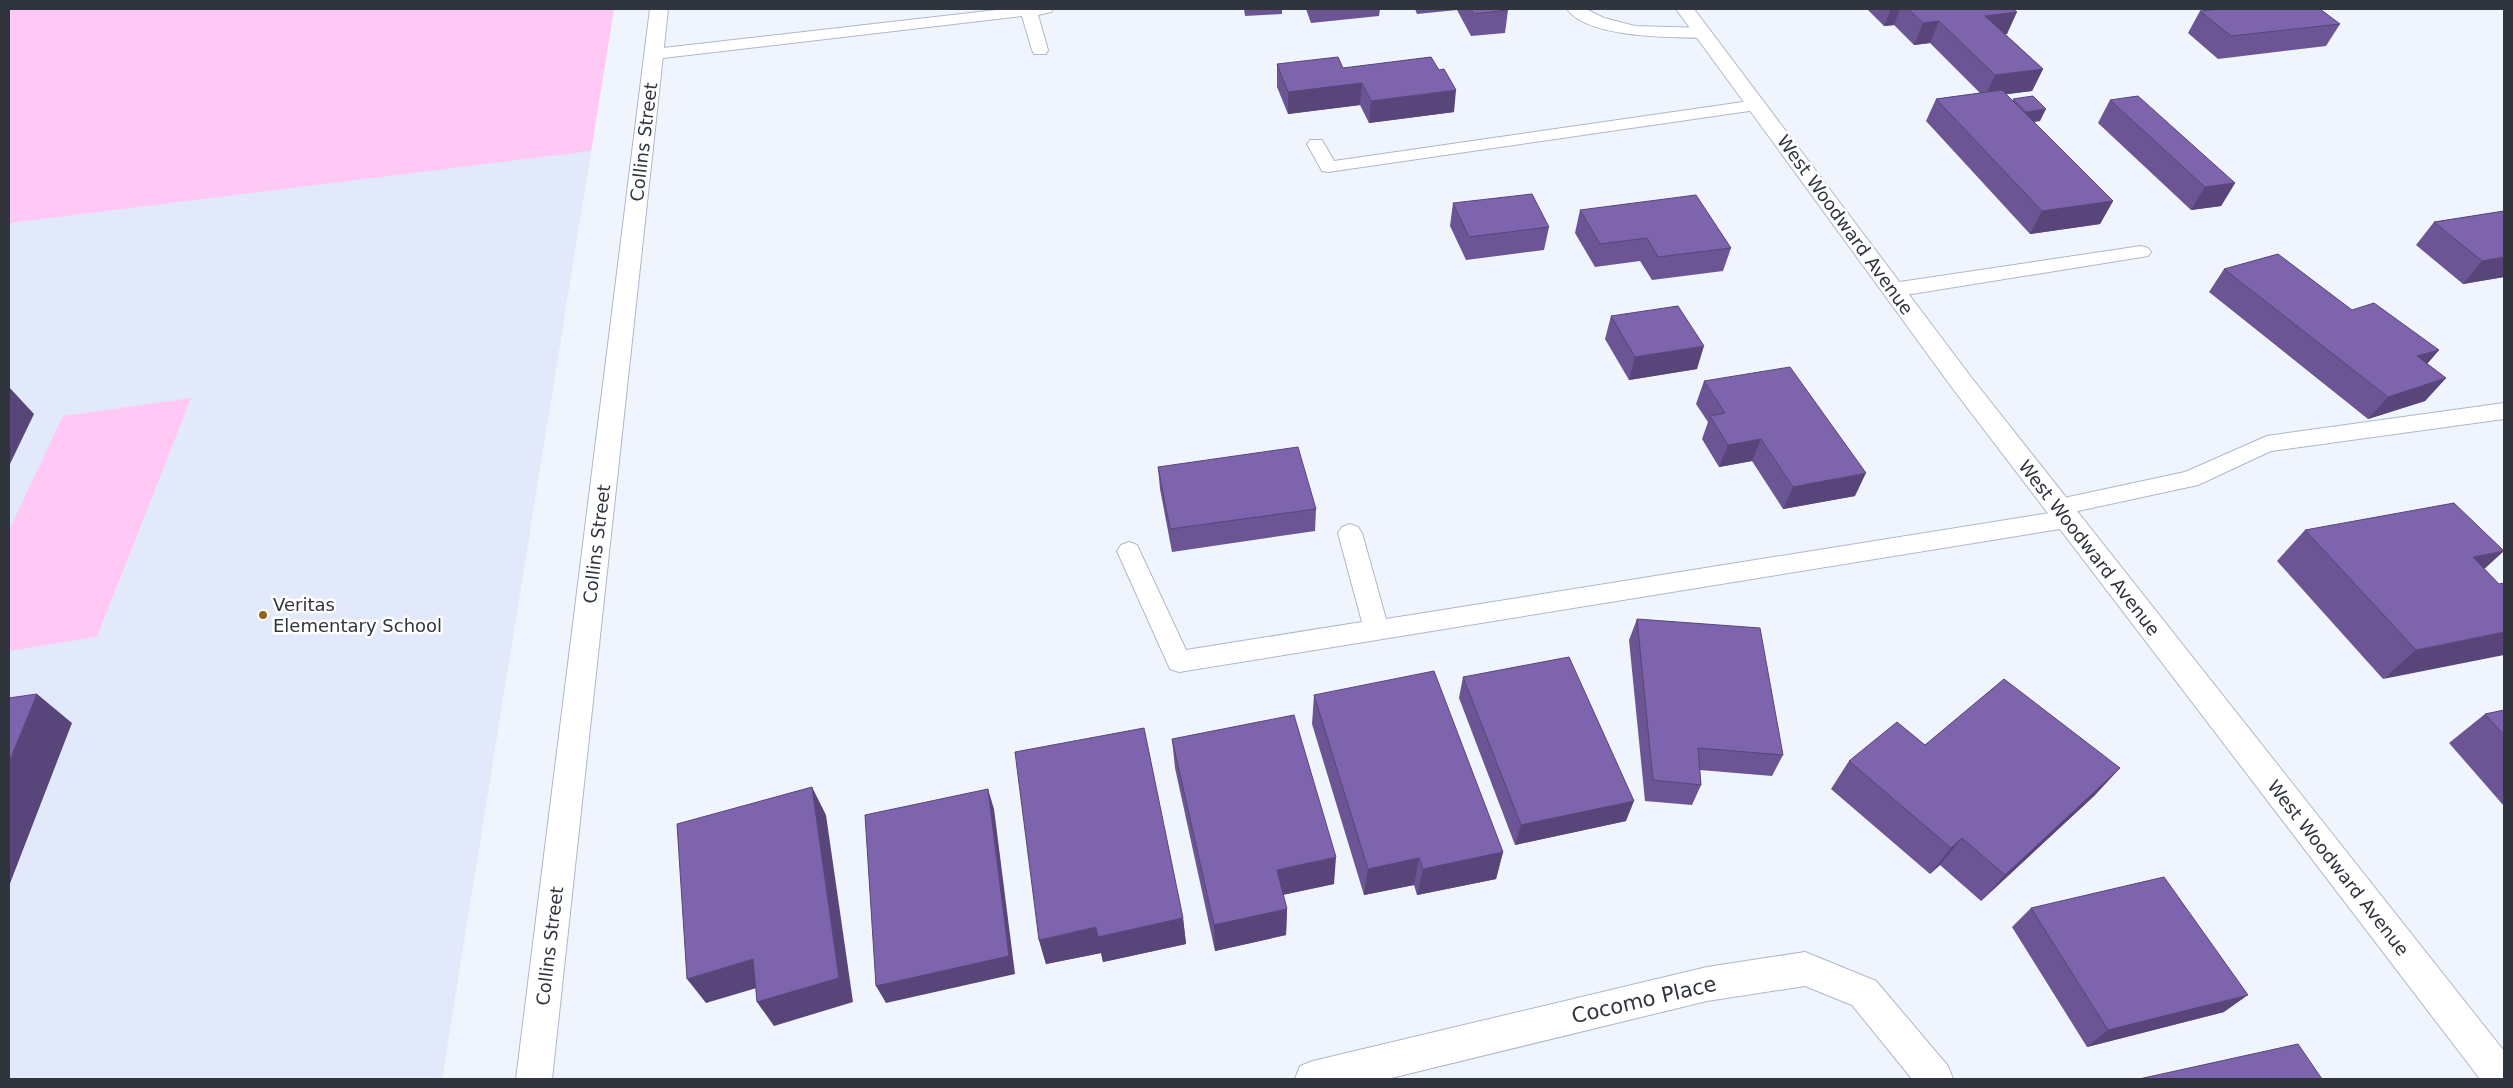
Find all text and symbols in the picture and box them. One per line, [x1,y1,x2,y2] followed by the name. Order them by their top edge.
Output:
[626,81,661,203] street label: Collins Street
[1773,131,1918,319] street label: West Woodward Avenue
[2014,456,2164,640] street label: West Woodward Avenue
[579,483,614,605] street label: Collins Street
[273,594,442,636] place label: Veritas Elementary School
[257,609,269,621] marker: Veritas Elementary School
[2263,776,2413,960] street label: West Woodward Avenue
[532,885,567,1007] street label: Collins Street
[1569,972,1719,1028] street label: Cocomo Place

